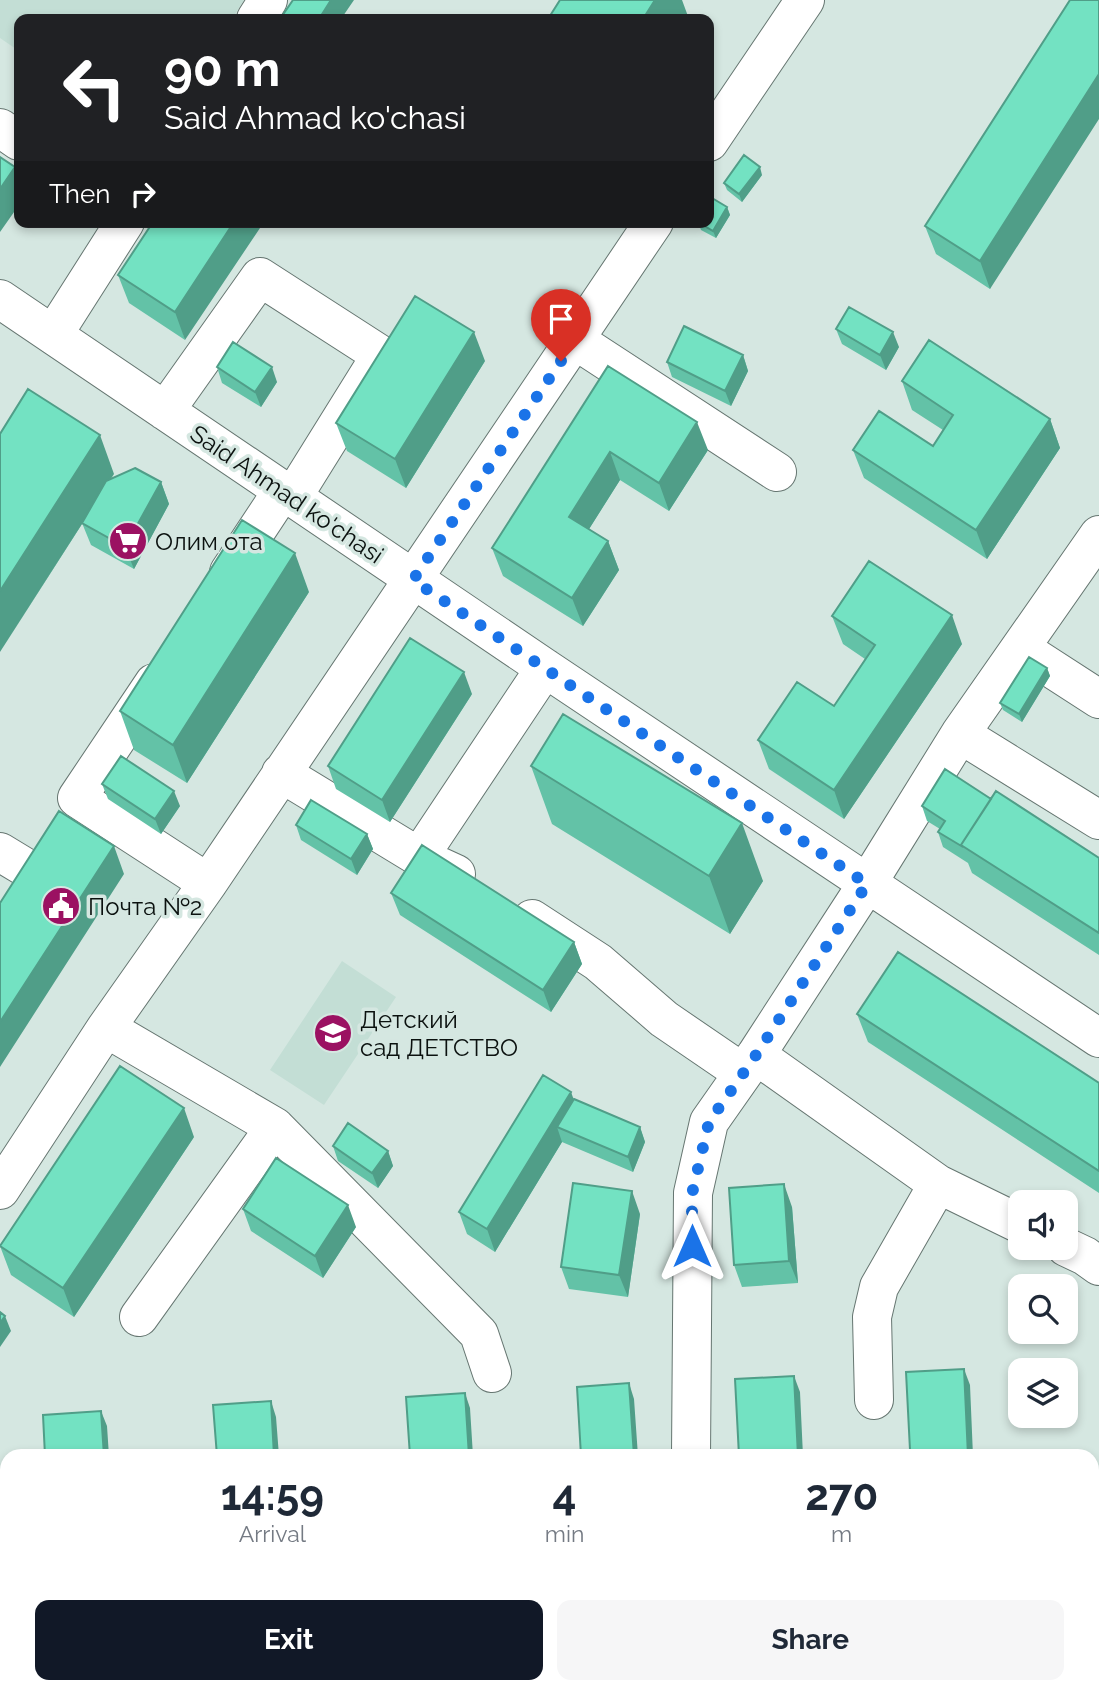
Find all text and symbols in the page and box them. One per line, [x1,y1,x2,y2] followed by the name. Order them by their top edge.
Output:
[164,40,280,97] text: 90 m
[49,42,140,133] icon: left
[164,99,466,136] text: Said Ahmad ko'chasi
[124,175,162,213] icon: right
[49,179,110,209] text: Then
[531,289,591,361] pin
[542,300,580,338] icon: arrive
[185,419,389,569] street label: Said Ahmad ko'chasi
[107,520,149,562] supermarket icon: Олим ота
[155,527,263,556] place label: Олим ота
[40,885,82,927] public building icon: Почта №2
[88,892,202,921] place label: Почта №2
[360,1005,518,1062] place label: Детский сад ДЕТСТВО
[312,1012,354,1054] school or university icon: Детский сад ДЕТСТВО
[1008,1190,1078,1428] map controls
[1008,1190,1078,1260] button: sound
[655,1209,729,1283] position arrow
[1008,1274,1078,1344] button: search
[1008,1358,1078,1428] button: layers
[221,1471,324,1520] text: 14:59
[553,1471,577,1520] text: 4
[805,1471,878,1520] text: 270
[239,1520,306,1547] text: Arrival
[545,1520,584,1547] text: min
[831,1520,852,1547] text: m
[35,1600,543,1680] button: Exit
[557,1600,1064,1680] button: Share

